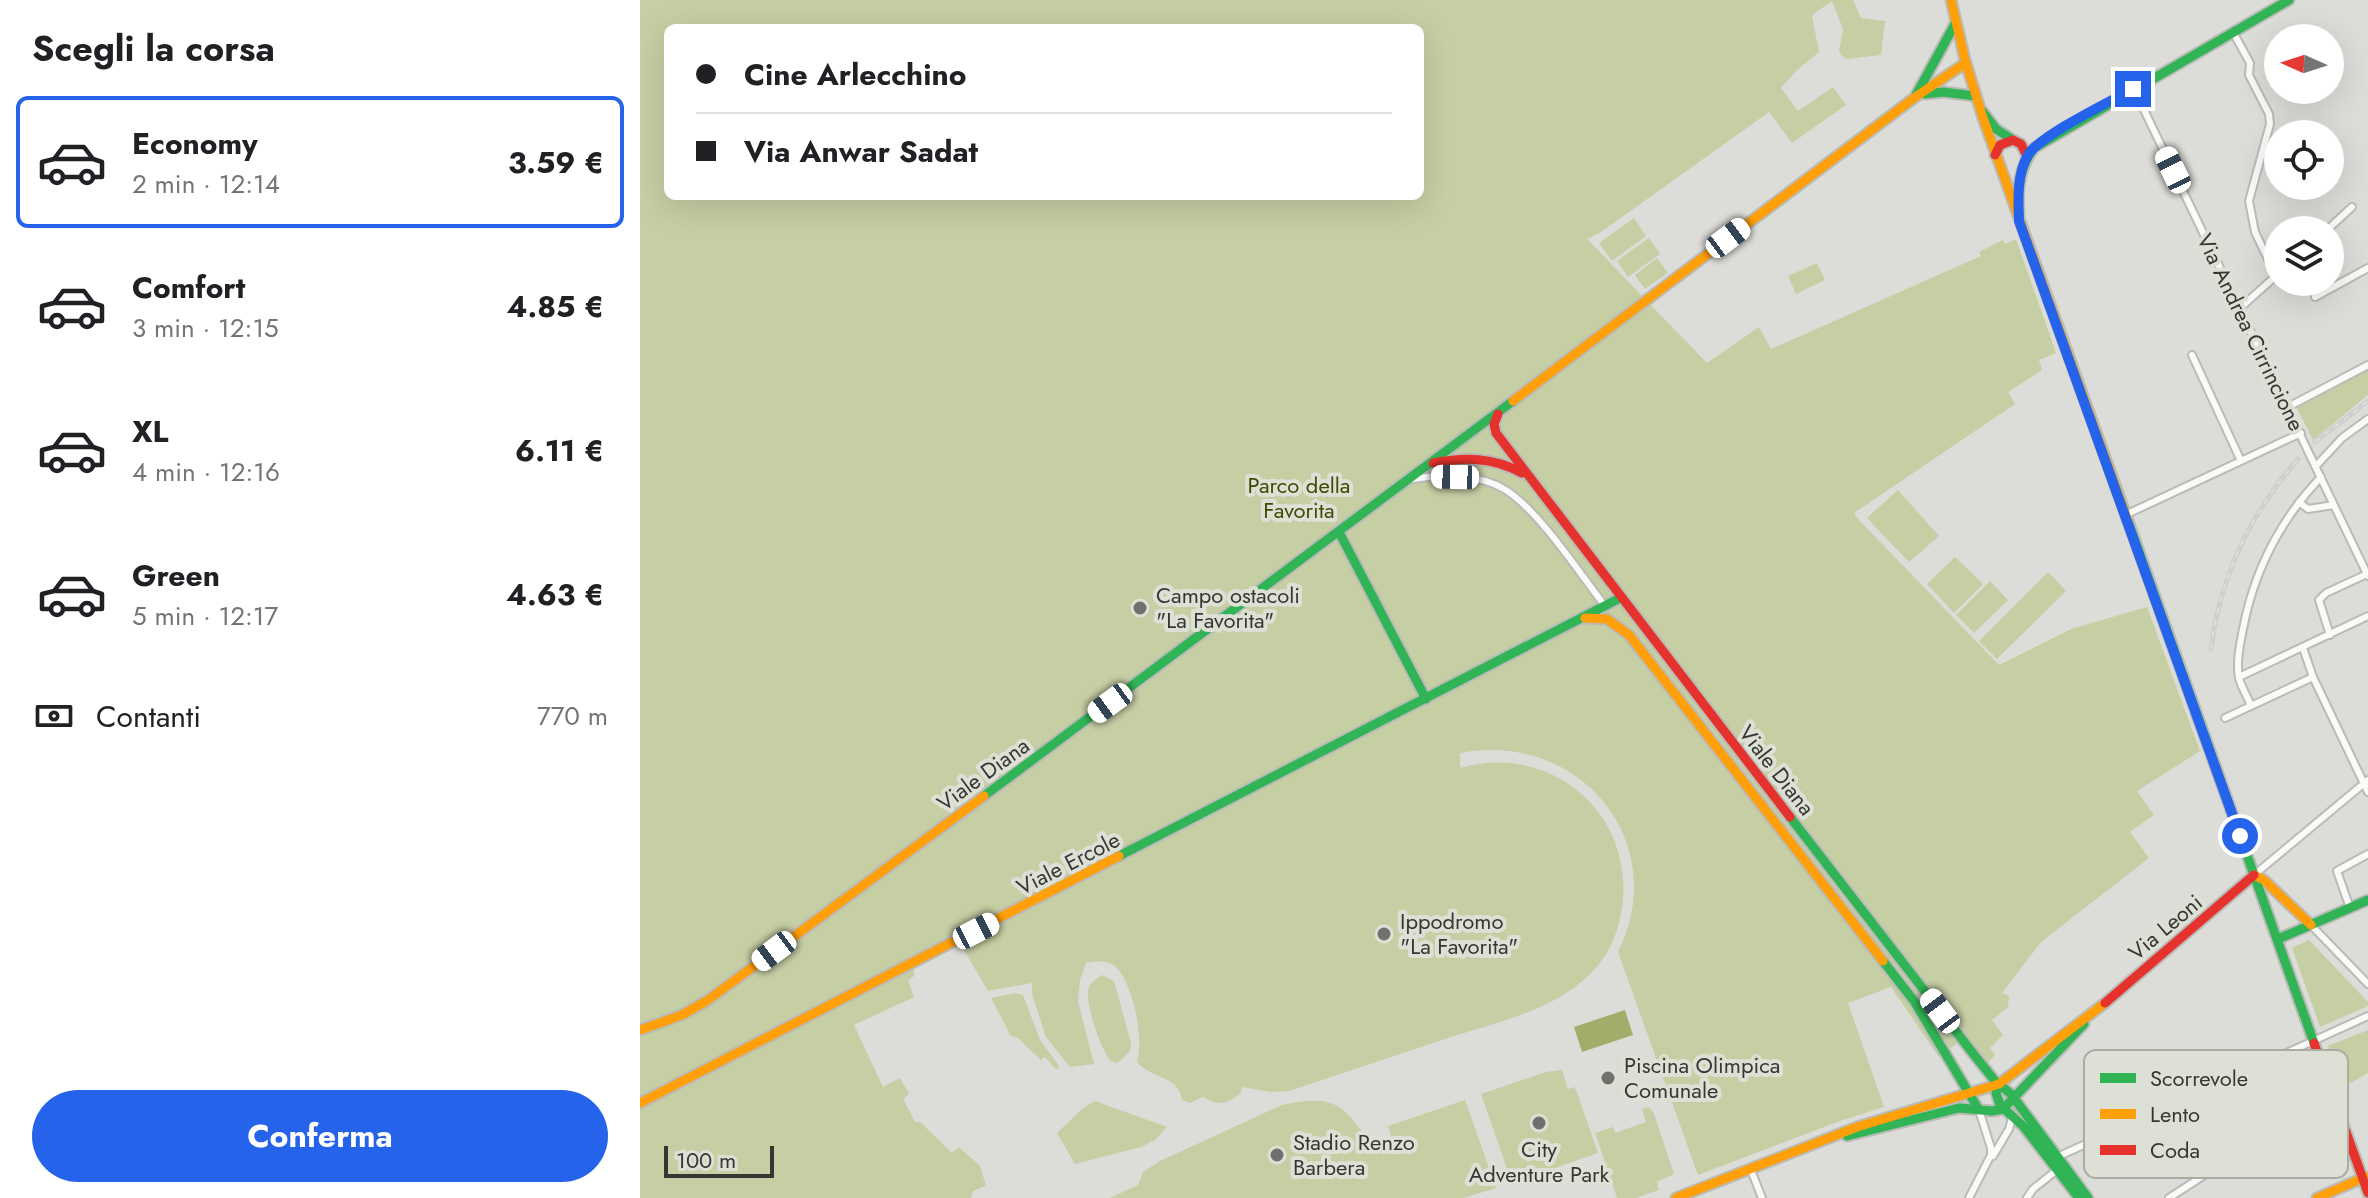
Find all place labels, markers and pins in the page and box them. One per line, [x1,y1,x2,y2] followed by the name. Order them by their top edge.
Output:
[1156,579,1300,636] place label: Campo ostacoli "La Favorita"
[1131,599,1149,617] marker: Campo ostacoli "La Favorita"
[1400,905,1518,962] place label: Ippodromo "La Favorita"
[1375,925,1393,943] marker: Ippodromo "La Favorita"
[1624,1049,1780,1106] place label: Piscina Olimpica Comunale
[1599,1069,1617,1087] marker: Piscina Olimpica Comunale
[1530,1114,1548,1132] marker: City Adventure Park
[1293,1126,1415,1183] place label: Stadio Renzo Barbera
[1469,1133,1610,1190] place label: City Adventure Park
[1268,1146,1286,1164] marker: Stadio Renzo Barbera

